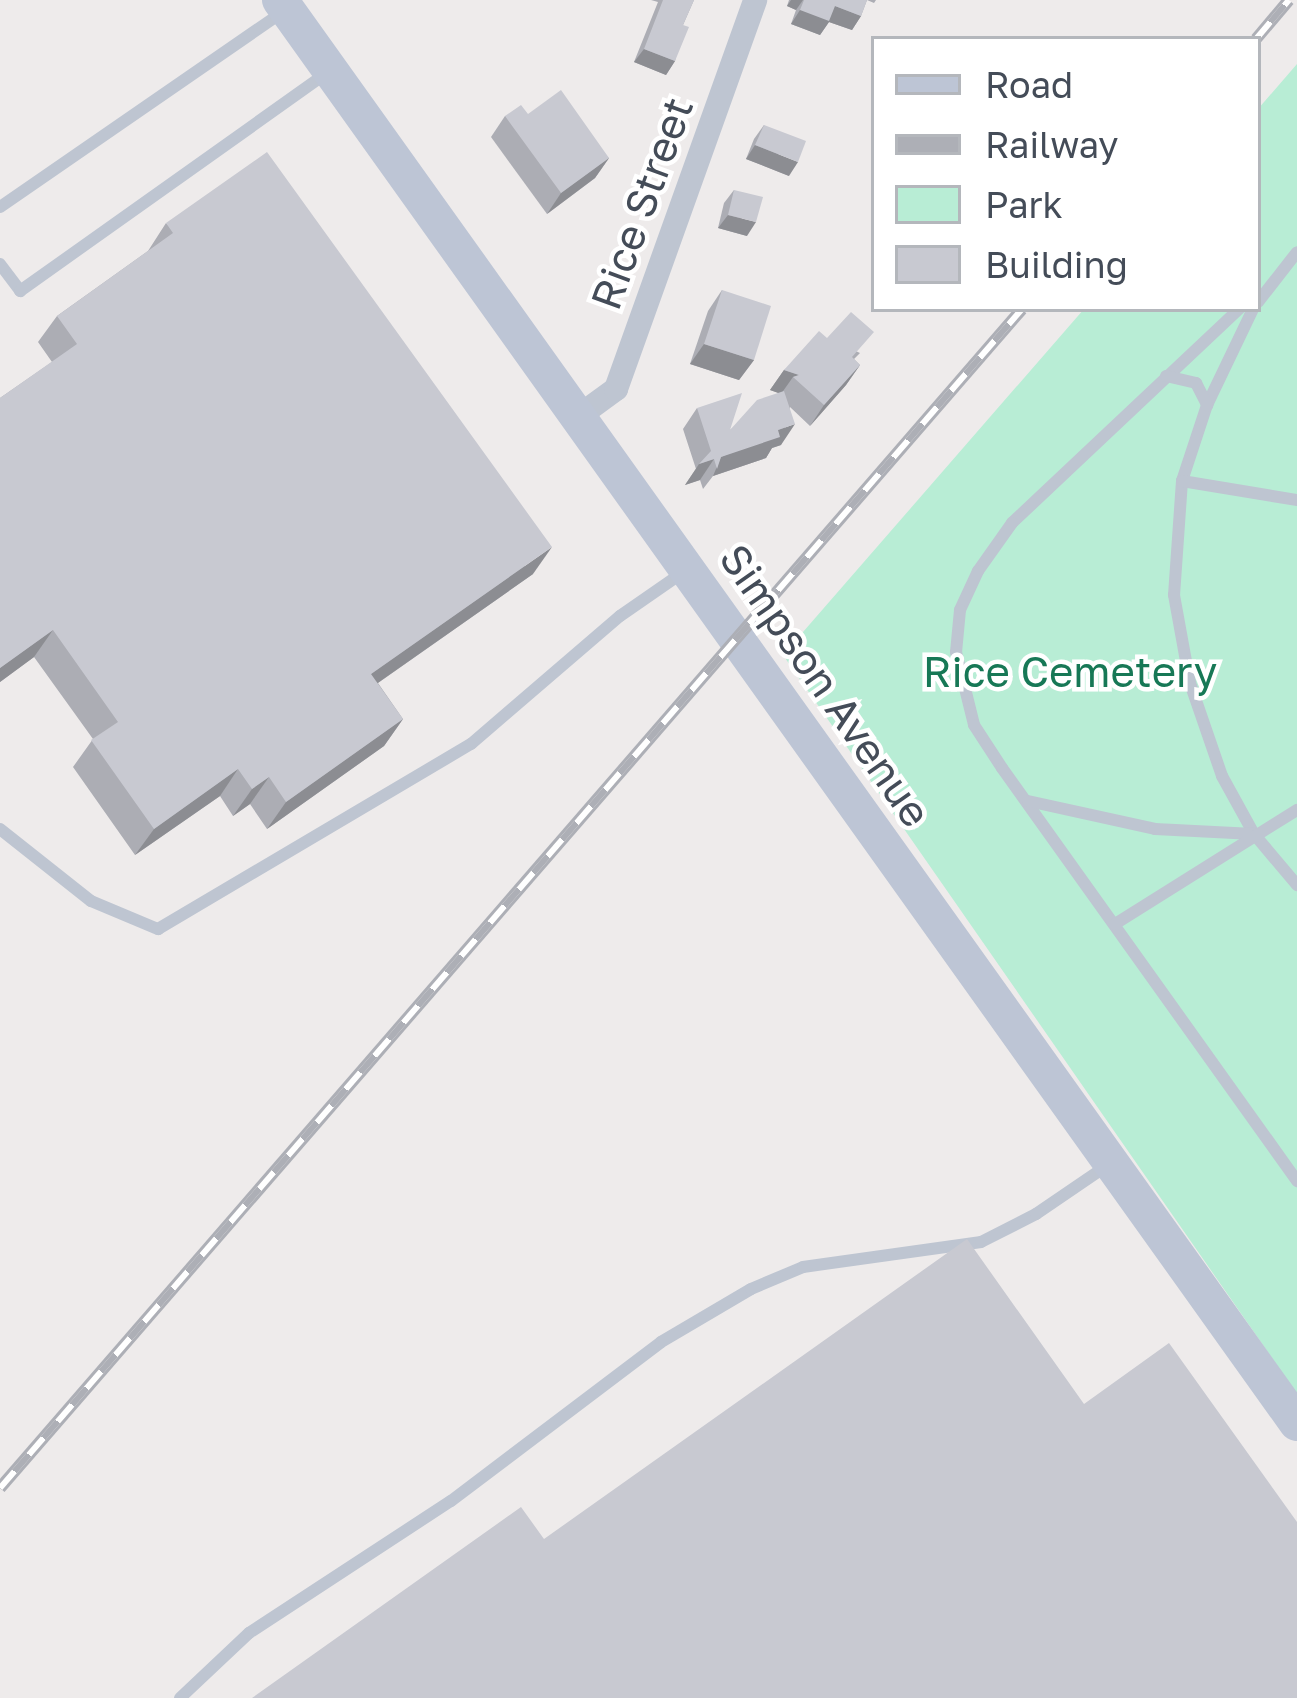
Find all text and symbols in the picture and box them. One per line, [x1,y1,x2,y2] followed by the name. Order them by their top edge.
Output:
[871,36,1261,312] legend
[985,63,1073,106] text: Road
[579,90,703,316] street label: Rice Street
[985,123,1119,166] text: Railway
[985,183,1063,226] text: Park
[985,243,1128,286] text: Building
[710,534,942,836] street label: Simpson Avenue
[923,646,1217,696] park label: Rice Cemetery

